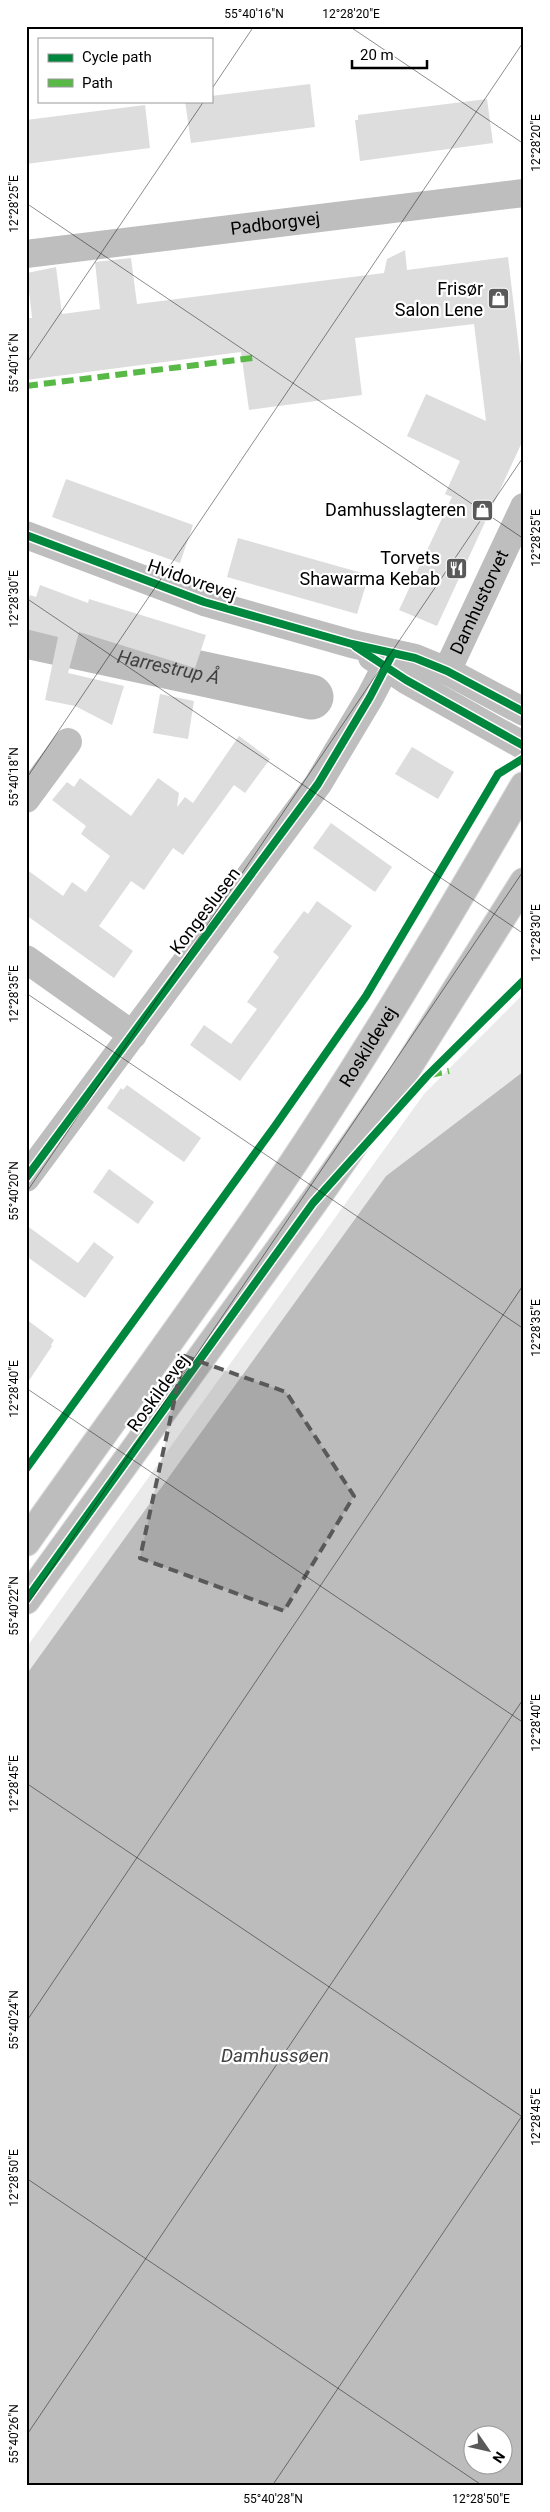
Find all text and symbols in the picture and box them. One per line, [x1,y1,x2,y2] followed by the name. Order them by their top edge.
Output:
[224,7,284,21] text: 55°40'16"N
[322,7,380,21] text: 12°28'20"E
[38,38,212,102] legend
[352,38,428,70] scale bar
[360,46,394,64] text: 20 m
[82,48,152,66] text: Cycle path
[82,74,113,92] text: Path
[529,114,543,172] text: 12°28'20"E
[7,175,21,233] text: 12°28'25"E
[229,207,321,239] street label: Padborgvej
[395,278,483,320] place label: Frisør Salon Lene
[487,287,511,311] shop icon: Frisør Salon Lene
[7,333,21,393] text: 55°40'16"N
[470,498,494,522] shop icon: Damhusslagteren
[325,499,466,520] place label: Damhusslagteren
[529,509,543,567] text: 12°28'25"E
[445,546,512,658] street label: Damhustorvet
[300,547,440,589] place label: Torvets Shawarma Kebab
[145,554,239,605] street label: Hvidovrevej
[444,556,468,580] restaurant icon: Torvets Shawarma Kebab
[7,570,21,628] text: 12°28'30"E
[115,645,222,689] water label: Harrestrup Å
[7,747,21,807] text: 55°40'18"N
[165,863,244,958] street label: Kongeslusen
[529,904,543,962] text: 12°28'30"E
[7,965,21,1023] text: 12°28'35"E
[335,1003,401,1091] street label: Roskildevej
[7,1161,21,1221] text: 55°40'20"N
[529,1299,543,1357] text: 12°28'35"E
[122,1350,193,1436] street label: Roskildevej
[7,1360,21,1418] text: 12°28'40"E
[7,1576,21,1636] text: 55°40'22"N
[529,1694,543,1752] text: 12°28'40"E
[7,1755,21,1813] text: 12°28'45"E
[7,1990,21,2050] text: 55°40'24"N
[221,2044,329,2067] water label: Damhussøen
[529,2088,543,2146] text: 12°28'45"E
[7,2149,21,2207] text: 12°28'50"E
[7,2404,21,2464] text: 55°40'26"N
[462,2424,512,2474] north arrow
[489,2449,508,2466] text: N
[243,2492,303,2506] text: 55°40'28"N
[452,2492,510,2506] text: 12°28'50"E

